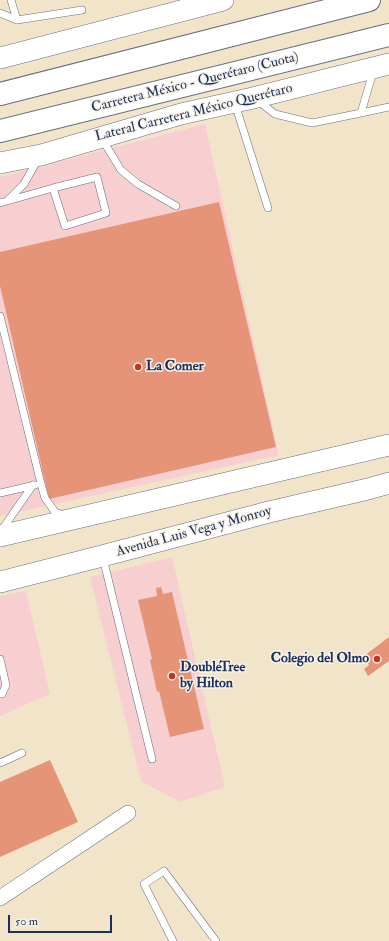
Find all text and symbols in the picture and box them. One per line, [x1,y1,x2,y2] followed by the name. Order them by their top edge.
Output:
[90,49,300,117] street label: Carretera México - Querétaro (Cuota)
[94,80,294,146] street label: Lateral Carretera México Querétaro
[146,359,204,375] place label: La Comer
[133,362,143,372] marker: La Comer
[114,503,274,561] street label: Avenida Luis Vega y Monroy
[271,651,369,667] place label: Colegio del Olmo
[372,654,382,664] marker: Colegio del Olmo
[180,660,245,692] place label: DoubleTree by Hilton
[167,671,177,681] marker: DoubleTree by Hilton
[10,907,114,933] scale bar
[15,914,38,929] text: 50 m

